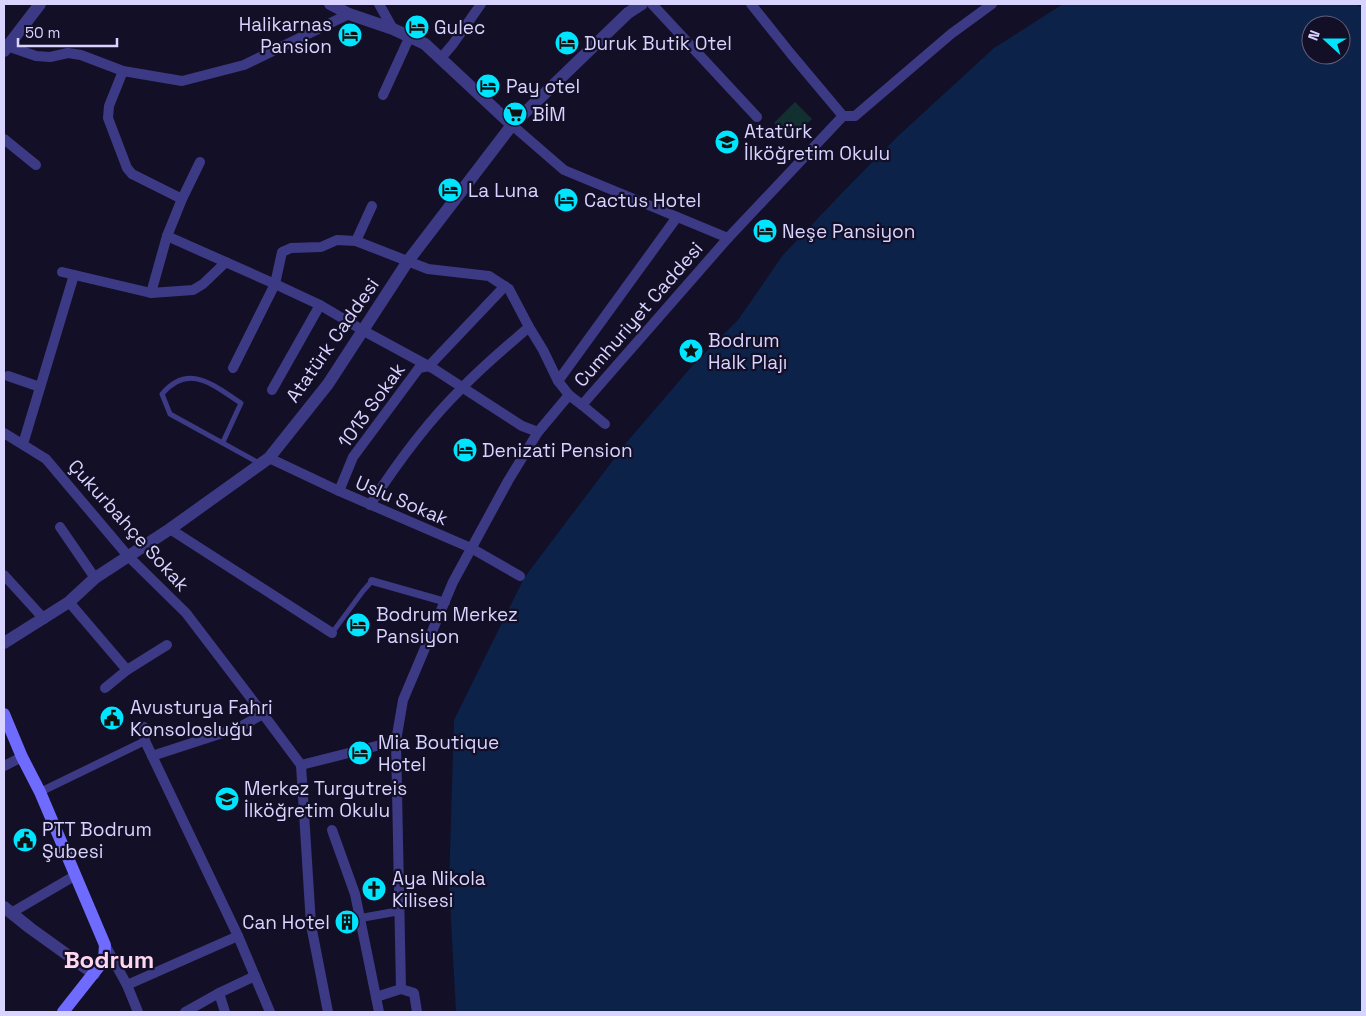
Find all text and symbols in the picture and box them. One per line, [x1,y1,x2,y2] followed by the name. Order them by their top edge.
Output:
[239,12,332,59] place label: Halikarnas Pansion
[404,14,430,40] hotel icon: Gulec
[18,15,116,47] scale bar
[434,15,485,40] place label: Gulec
[1301,15,1351,65] north arrow
[337,22,363,48] hotel icon: Halikarnas Pansion
[25,23,60,42] text: 50 m
[1304,28,1324,43] text: N
[554,30,580,56] hotel icon: Duruk Butik Otel
[584,31,732,56] place label: Duruk Butik Otel
[475,73,501,99] hotel icon: Pay otel
[506,74,580,99] place label: Pay otel
[502,101,528,127] supermarket icon: BİM
[532,102,566,127] place label: BİM
[744,119,890,166] place label: Atatürk İlköğretim Okulu
[714,129,740,155] school or university icon: Atatürk İlköğretim Okulu
[437,177,463,203] hotel icon: La Luna
[468,178,539,203] place label: La Luna
[553,187,579,213] hotel icon: Cactus Hotel
[584,188,701,213] place label: Cactus Hotel
[752,218,778,244] hotel icon: Neşe Pansiyon
[782,219,915,244] place label: Neşe Pansiyon
[568,237,708,392] street label: Cumhuriyet Caddesi
[280,273,385,407] street label: Atatürk Caddesi
[708,328,788,375] place label: Bodrum Halk Plajı
[678,338,704,364] place icon: Bodrum Halk Plajı
[332,358,411,453] street label: 1013 Sokak
[452,437,478,463] hotel icon: Denizati Pension
[482,438,633,463] place label: Denizati Pension
[63,454,195,597] street label: Çukurbahçe Sokak
[352,470,452,531] street label: Uslu Sokak
[376,602,518,649] place label: Bodrum Merkez Pansiyon
[345,612,371,638] hotel icon: Bodrum Merkez Pansiyon
[130,695,273,742] place label: Avusturya Fahri Konsolosluğu
[99,705,125,731] public building icon: Avusturya Fahri Konsolosluğu
[378,730,499,777] place label: Mia Boutique Hotel
[347,740,373,766] hotel icon: Mia Boutique Hotel
[244,776,407,823] place label: Merkez Turgutreis İlköğretim Okulu
[214,786,240,812] school or university icon: Merkez Turgutreis İlköğretim Okulu
[42,817,152,864] place label: PTT Bodrum Şubesi
[12,827,38,853] public building icon: PTT Bodrum Şubesi
[392,866,486,913] place label: Aya Nikola Kilisesi
[361,876,387,902] church icon: Aya Nikola Kilisesi
[334,909,360,935] building icon: Can Hotel
[242,910,330,935] place label: Can Hotel
[64,944,154,975] district label: Bodrum

